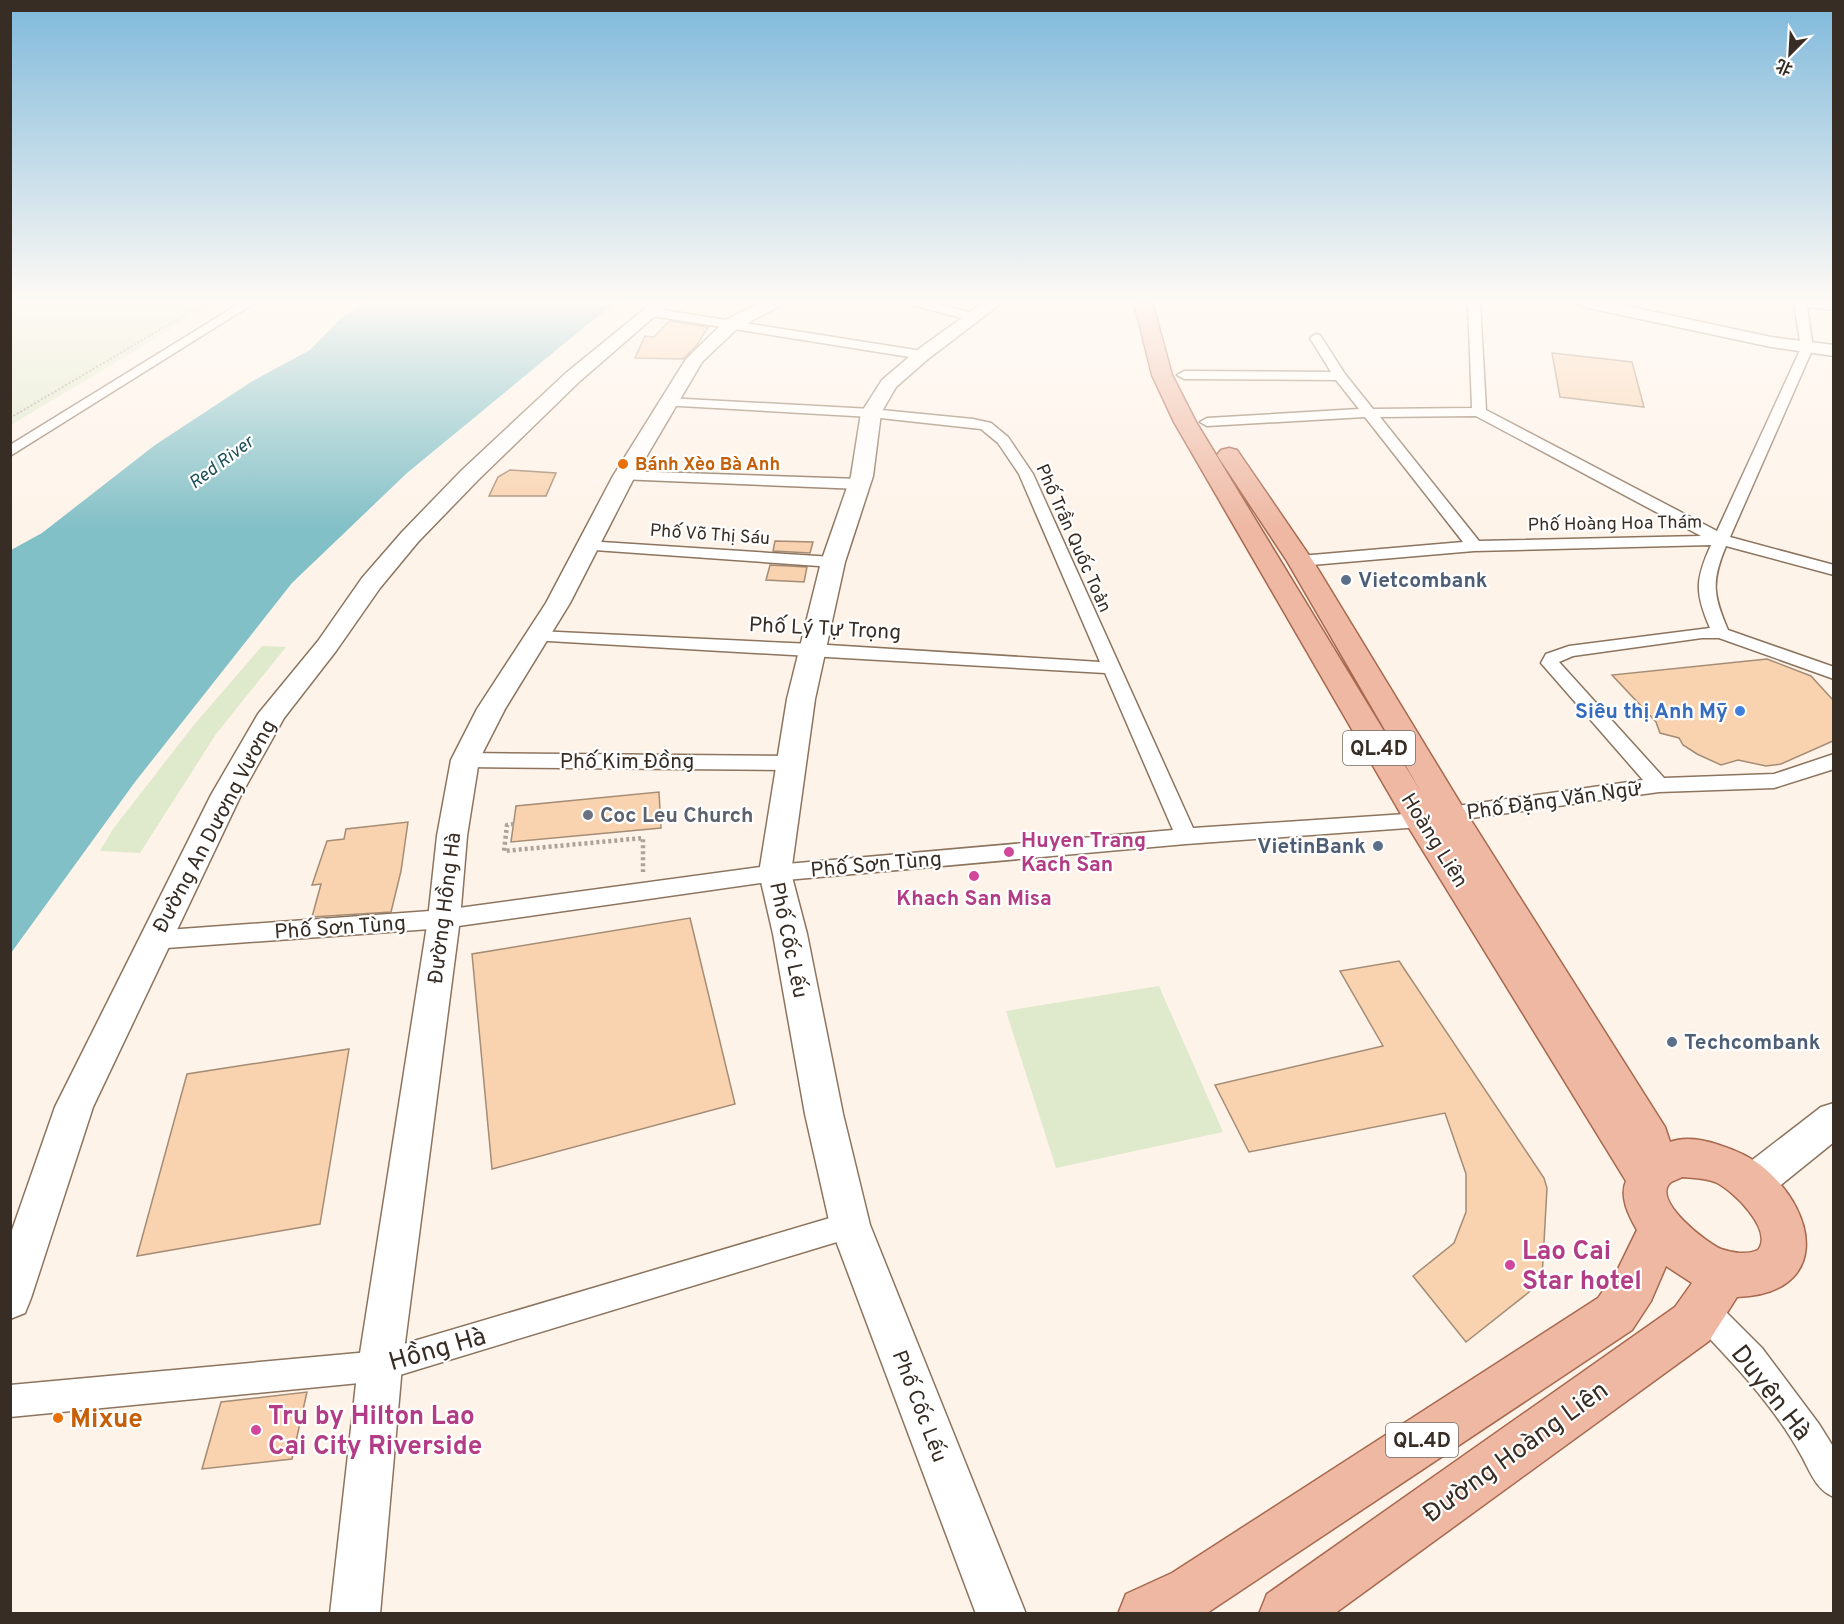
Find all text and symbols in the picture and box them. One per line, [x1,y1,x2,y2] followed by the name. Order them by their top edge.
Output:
[1760,24,1820,84] north arrow
[1773,53,1796,78] text: 北
[185,430,261,495] water label: Red River
[635,454,780,477] place label: Bánh Xèo Bà Anh
[616,457,630,471] marker: Bánh Xèo Bà Anh
[1030,460,1117,616] street label: Phố Trần Quốc Toản
[1528,510,1702,538] street label: Phố Hoàng Hoa Thám
[649,519,771,551] street label: Phố Võ Thị Sáu
[1358,568,1488,595] place label: Vietcombank
[1339,573,1353,587] marker: Vietcombank
[748,612,902,647] street label: Phố Lý Tự Trọng
[1575,699,1728,726] place label: Siêu thị Anh Mỹ
[1733,704,1747,718] marker: Siêu thị Anh Mỹ
[148,715,283,938] street label: Đường An Dương Vương
[1343,731,1415,765] road number: QL.4D
[560,749,694,776] street label: Phố Kim Đồng
[1465,776,1644,827] street label: Phố Đặng Văn Ngữ
[1394,788,1473,893] street label: Hoàng Liên
[600,803,754,830] place label: Coc Leu Church
[581,808,595,822] marker: Coc Leu Church
[1021,828,1146,879] place label: Huyen Trang Kach San
[423,831,468,985] street label: Đường Hồng Hà
[1257,834,1366,861] place label: VietinBank
[1371,839,1385,853] marker: VietinBank
[1002,845,1016,859] marker: Huyen Trang Kach San
[809,846,943,885] street label: Phố Sơn Tùng
[967,869,981,883] marker: Khach San Misa
[762,880,813,1001] street label: Phố Cốc Lếu
[896,886,1052,913] place label: Khach San Misa
[273,910,407,947] street label: Phố Sơn Tùng
[1684,1030,1821,1057] place label: Techcombank
[1665,1035,1679,1049] marker: Techcombank
[1522,1236,1642,1299] place label: Lao Cai Star hotel
[1503,1258,1517,1272] marker: Lao Cai Star hotel
[385,1320,490,1380] street label: Hồng Hà
[1722,1339,1818,1448] street label: Duyên Hà
[885,1347,952,1466] street label: Phố Cốc Lếu
[1417,1375,1616,1531] street label: Đường Hoàng Liên
[268,1401,482,1464] place label: Tru by Hilton Lao Cai City Riverside
[70,1404,143,1437] place label: Mixue
[51,1411,65,1425] marker: Mixue
[249,1423,263,1437] marker: Tru by Hilton Lao Cai City Riverside
[1386,1423,1458,1457] road number: QL.4D

